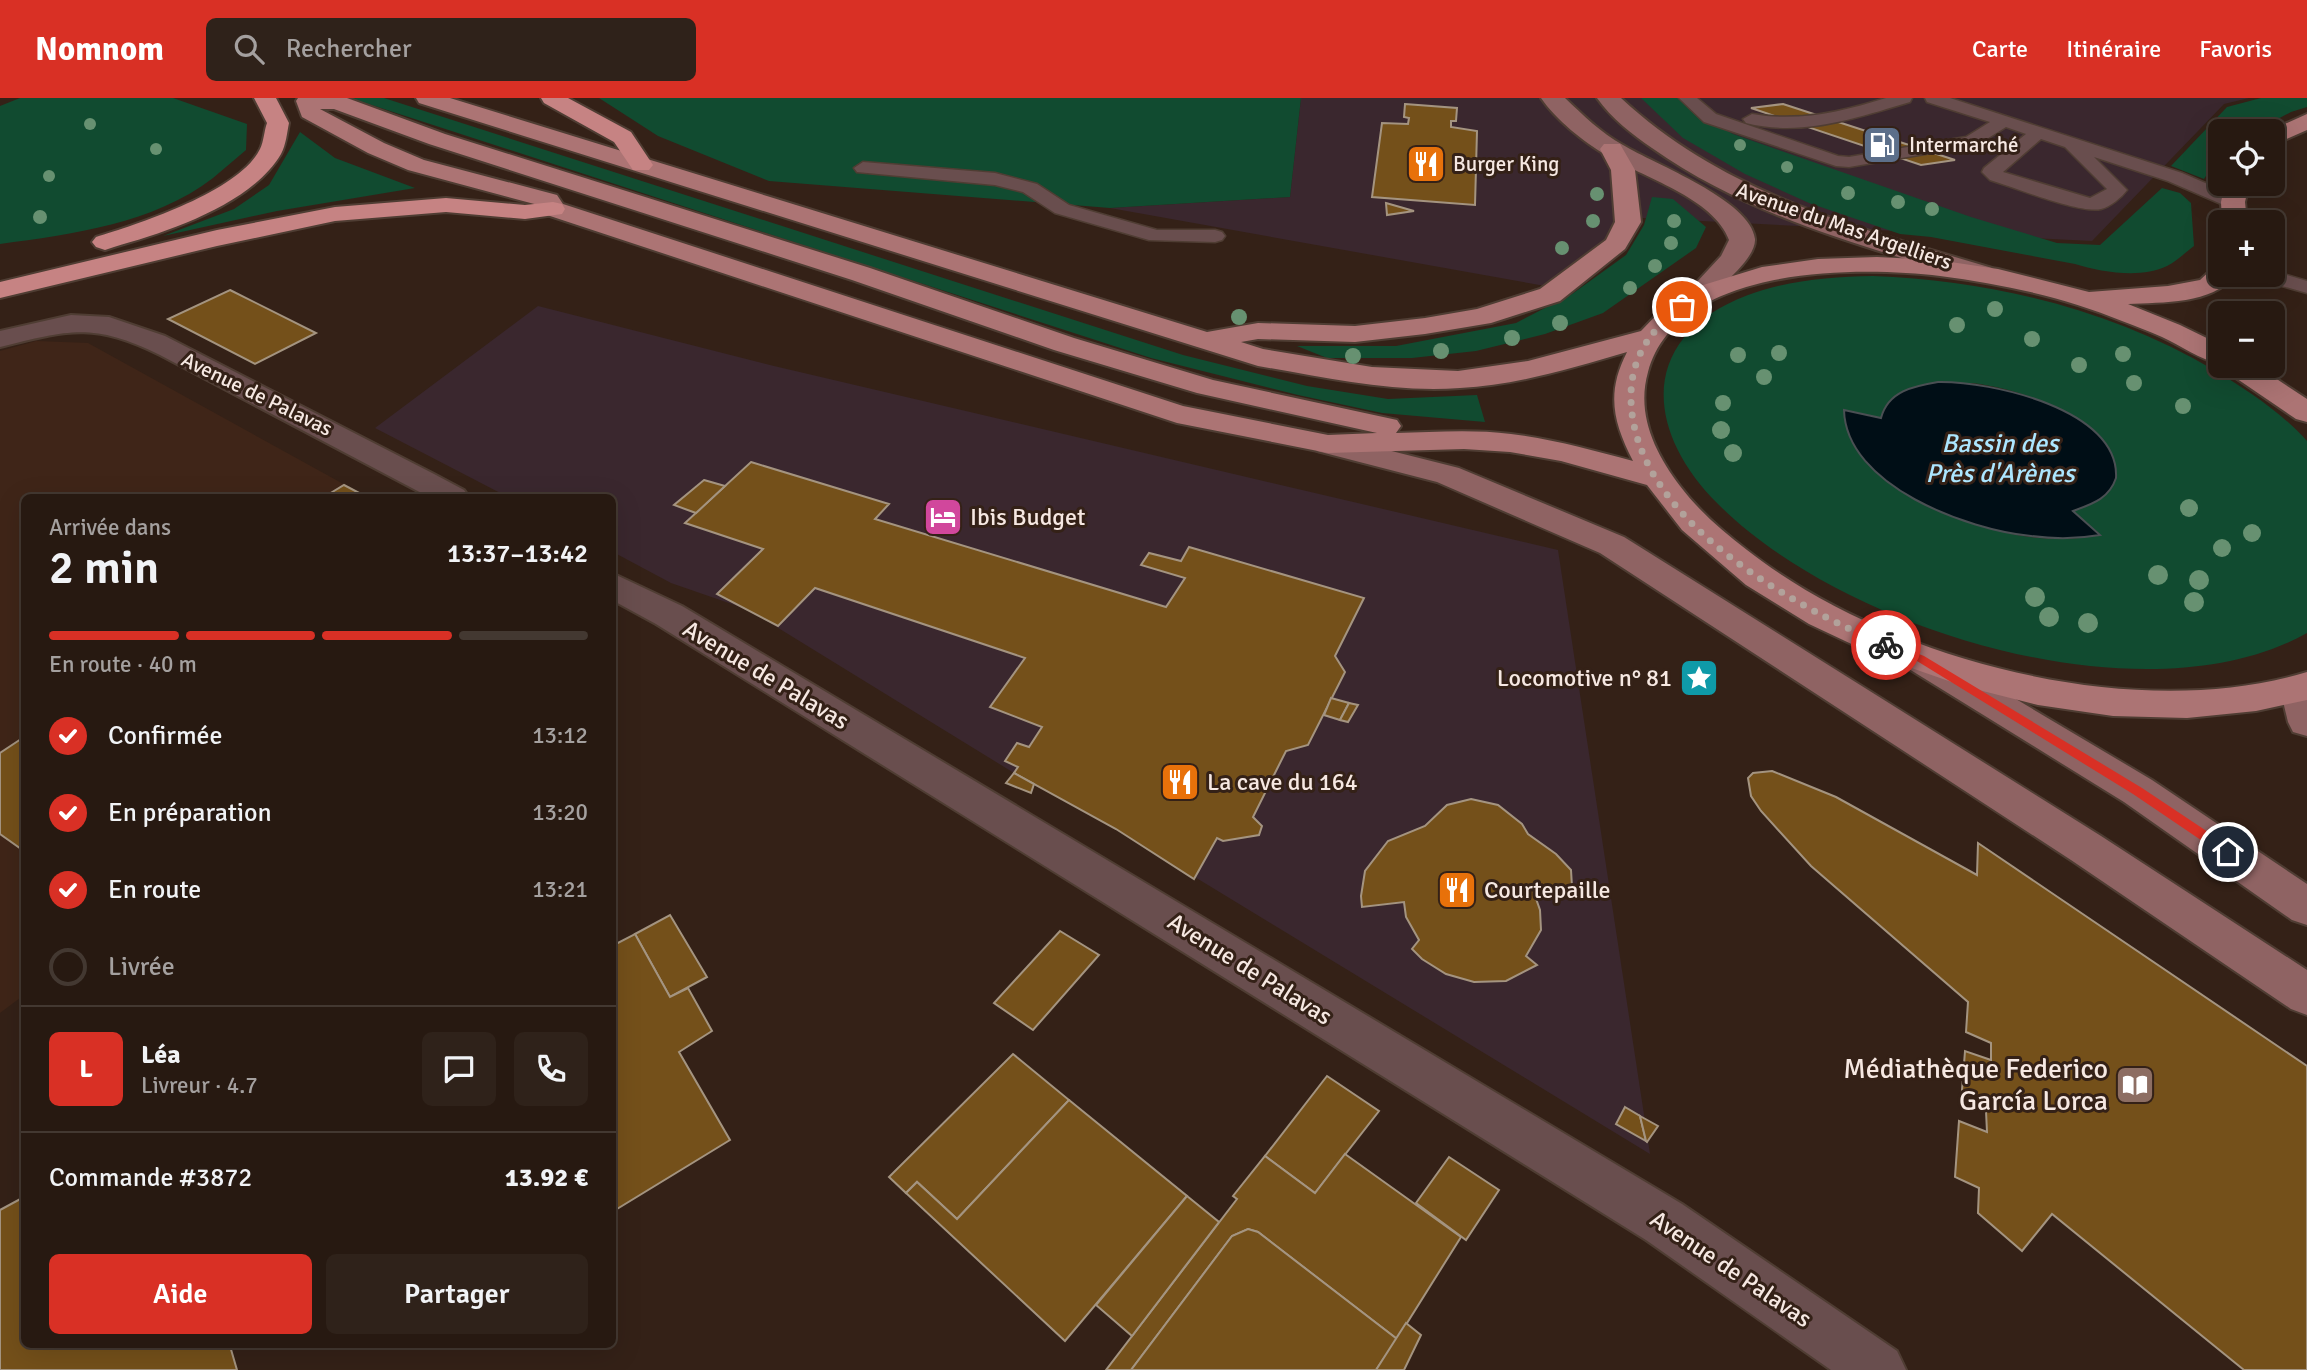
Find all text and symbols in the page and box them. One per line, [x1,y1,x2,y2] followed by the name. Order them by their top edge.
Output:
[206,18,696,81] search box
[35,29,164,70] text: Nomnom
[230,30,268,68] icon: search
[286,33,412,65] text: Rechercher
[1972,34,2028,64] text: Carte
[2066,34,2161,64] text: Itinéraire
[2199,34,2272,64] text: Favoris
[2208,119,2285,378] map controls
[2208,119,2285,196] button: locate
[1861,124,1903,166] fuel station icon: Intermarché
[1909,132,2019,158] place label: Intermarché
[1405,143,1447,185] restaurant icon: Burger King
[1453,151,1559,177] place label: Burger King
[1733,177,1955,275] street label: Avenue du Mas Argelliers
[2208,210,2285,287] button: +
[1652,277,1712,337] pin
[1663,288,1701,326] icon: bag
[2208,301,2285,378] button: −
[177,346,337,442] street label: Avenue de Palavas
[1925,428,2077,490] water label: Bassin des Près d'Arènes
[922,496,964,538] hotel icon: Ibis Budget
[970,502,1085,532] place label: Ibis Budget
[49,513,171,542] text: Arrivée dans
[447,538,588,570] text: 13:37–13:42
[49,540,159,596] text: 2 min
[1851,610,1921,680] courier
[678,614,854,736] street label: Avenue de Palavas
[1867,626,1905,664] icon: bike
[49,650,197,679] text: En route · 40 m
[1678,657,1720,699] place icon: Locomotive n° 81
[1497,663,1672,693] place label: Locomotive n° 81
[49,717,87,755] icon: check
[108,720,223,752] text: Confirmée
[532,721,588,750] text: 13:12
[1159,761,1201,803] restaurant icon: La cave du 164
[1207,767,1358,797] place label: La cave du 164
[49,794,87,832] icon: check
[108,797,272,829] text: En préparation
[532,798,588,827] text: 13:20
[2198,822,2258,882] pin
[2209,833,2247,871] icon: home
[1436,869,1478,911] restaurant icon: Courtepaille
[49,871,87,909] icon: check
[108,874,201,906] text: En route
[532,875,588,904] text: 13:21
[1484,875,1611,905] place label: Courtepaille
[1162,906,1338,1032] street label: Avenue de Palavas
[108,951,175,983] text: Livrée
[422,1032,496,1106] button: chat
[514,1032,588,1106] button: phone
[141,1039,181,1071] text: Léa
[1843,1052,2108,1118] place label: Médiathèque Federico García Lorca
[79,1053,93,1085] text: L
[2114,1064,2156,1106] library icon: Médiathèque Federico García Lorca
[141,1071,258,1100] text: Livreur · 4.7
[49,1162,252,1194] text: Commande #3872
[505,1162,588,1194] text: 13.92 €
[1645,1204,1817,1334] street label: Avenue de Palavas
[49,1254,312,1334] button: Aide
[326,1254,588,1334] button: Partager

